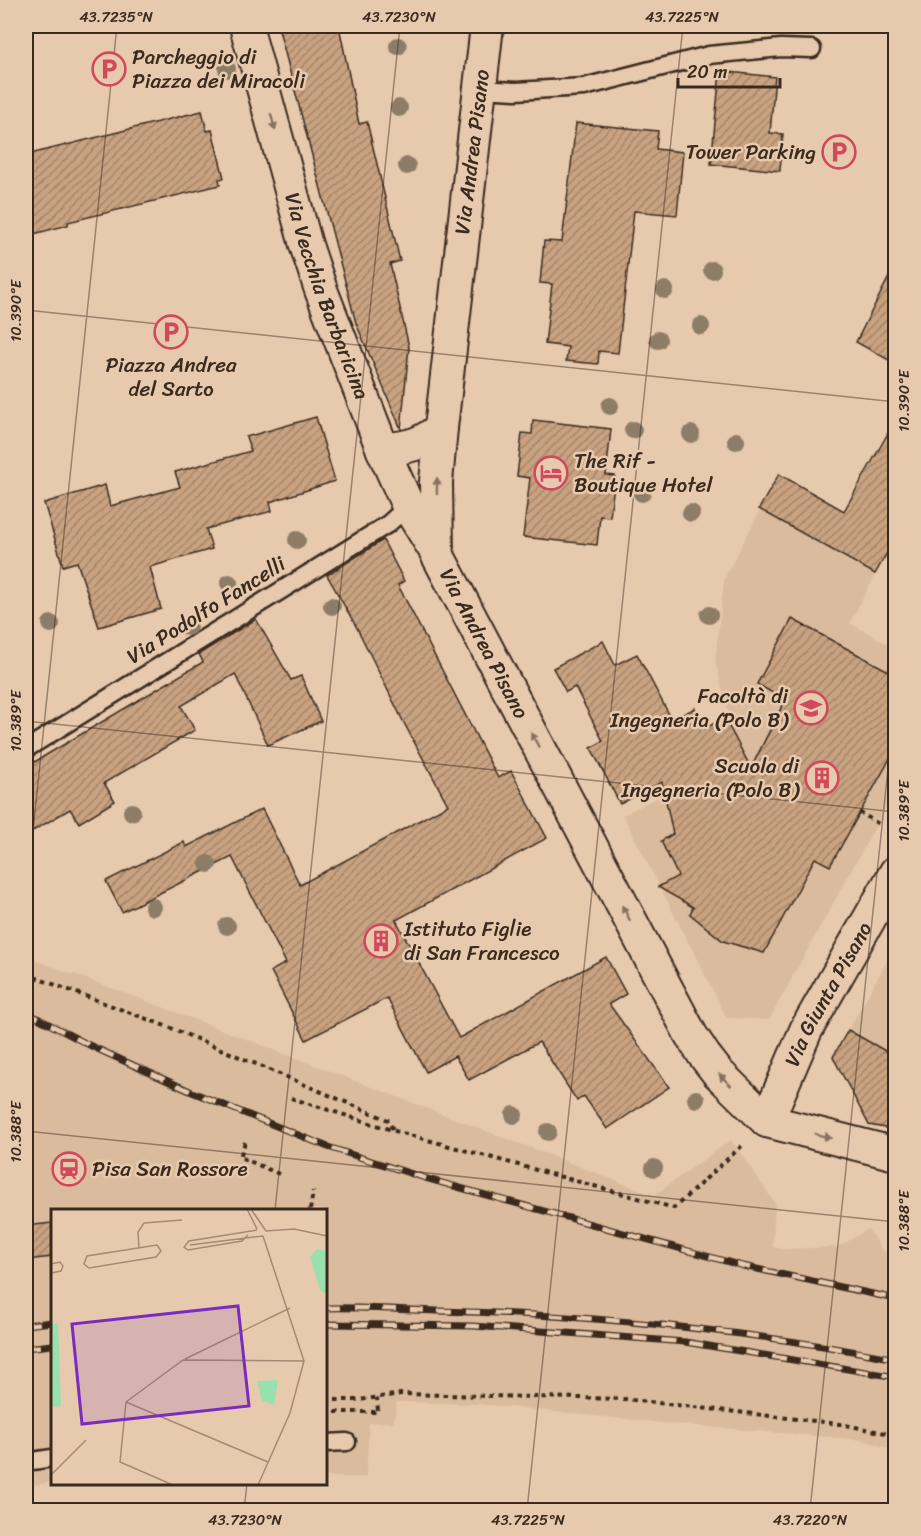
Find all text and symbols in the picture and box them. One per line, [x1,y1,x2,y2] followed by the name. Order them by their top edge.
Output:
[79,4,153,30] text: 43.7235°N
[362,4,437,30] text: 43.7230°N
[645,4,720,30] text: 43.7225°N
[132,38,306,100] place label: Parcheggio di Piazza dei Miracoli
[91,51,127,87] parking icon: Parcheggio di Piazza dei Miracoli
[678,51,780,89] scale bar
[687,56,727,88] text: 20 m
[443,67,501,237] street label: Via Andrea Pisano
[269,113,278,131] one-way arrow
[686,133,816,171] place label: Tower Parking
[821,134,857,170] parking icon: Tower Parking
[273,188,381,406] street label: Via Vecchia Barbaricina
[3,278,29,342] text: 10.390°E
[153,314,189,350] parking icon: Piazza Andrea del Sarto
[105,346,237,408] place label: Piazza Andrea del Sarto
[891,368,917,432] text: 10.390°E
[574,442,713,504] place label: The Rif - Boutique Hotel
[533,455,569,491] hotel icon: The Rif - Boutique Hotel
[432,476,441,495] one-way arrow
[119,545,294,674] street label: Via Podolfo Fancelli
[429,561,540,726] street label: Via Andrea Pisano
[609,677,790,739] place label: Facoltà di Ingegneria (Polo B)
[3,688,29,752] text: 10.389°E
[793,690,829,726] school or university icon: Facoltà di Ingegneria (Polo B)
[530,732,540,749] one-way arrow
[620,747,801,809] place label: Scuola di Ingegneria (Polo B)
[804,760,840,796] building icon: Scuola di Ingegneria (Polo B)
[891,778,917,842] text: 10.389°E
[621,904,631,921] one-way arrow
[403,910,560,972] place label: Istituto Figlie di San Francesco
[773,914,883,1073] street label: Via Giunta Pisano
[363,923,399,959] building icon: Istituto Figlie di San Francesco
[718,1073,733,1087] one-way arrow
[3,1100,29,1163] text: 10.388°E
[814,1132,832,1142] one-way arrow
[92,1150,248,1188] place label: Pisa San Rossore
[51,1151,87,1187] station icon: Pisa San Rossore
[891,1189,917,1252] text: 10.388°E
[51,1209,327,1485] inset map
[208,1507,283,1533] text: 43.7230°N
[491,1507,566,1533] text: 43.7225°N
[773,1507,848,1533] text: 43.7220°N

